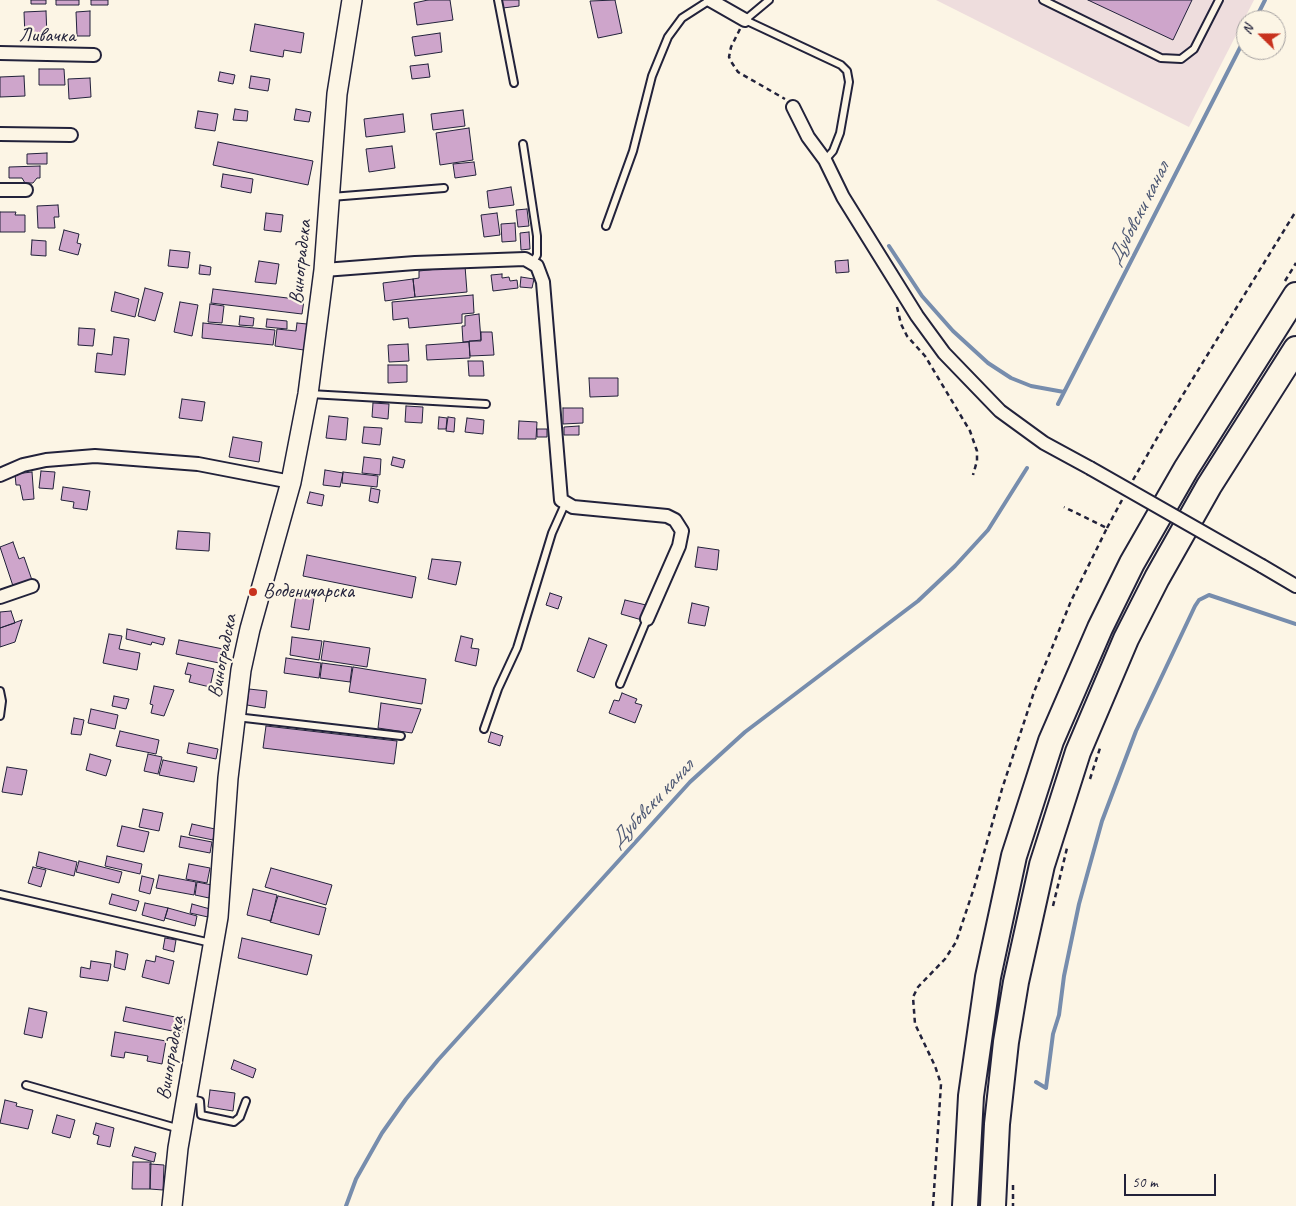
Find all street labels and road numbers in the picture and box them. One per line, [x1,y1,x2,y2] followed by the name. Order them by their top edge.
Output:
[19,24,75,48] street label: Ливачка
[285,219,317,305] street label: Виноградска
[203,612,243,700] street label: Виноградска
[152,1014,190,1102] street label: Виноградска

